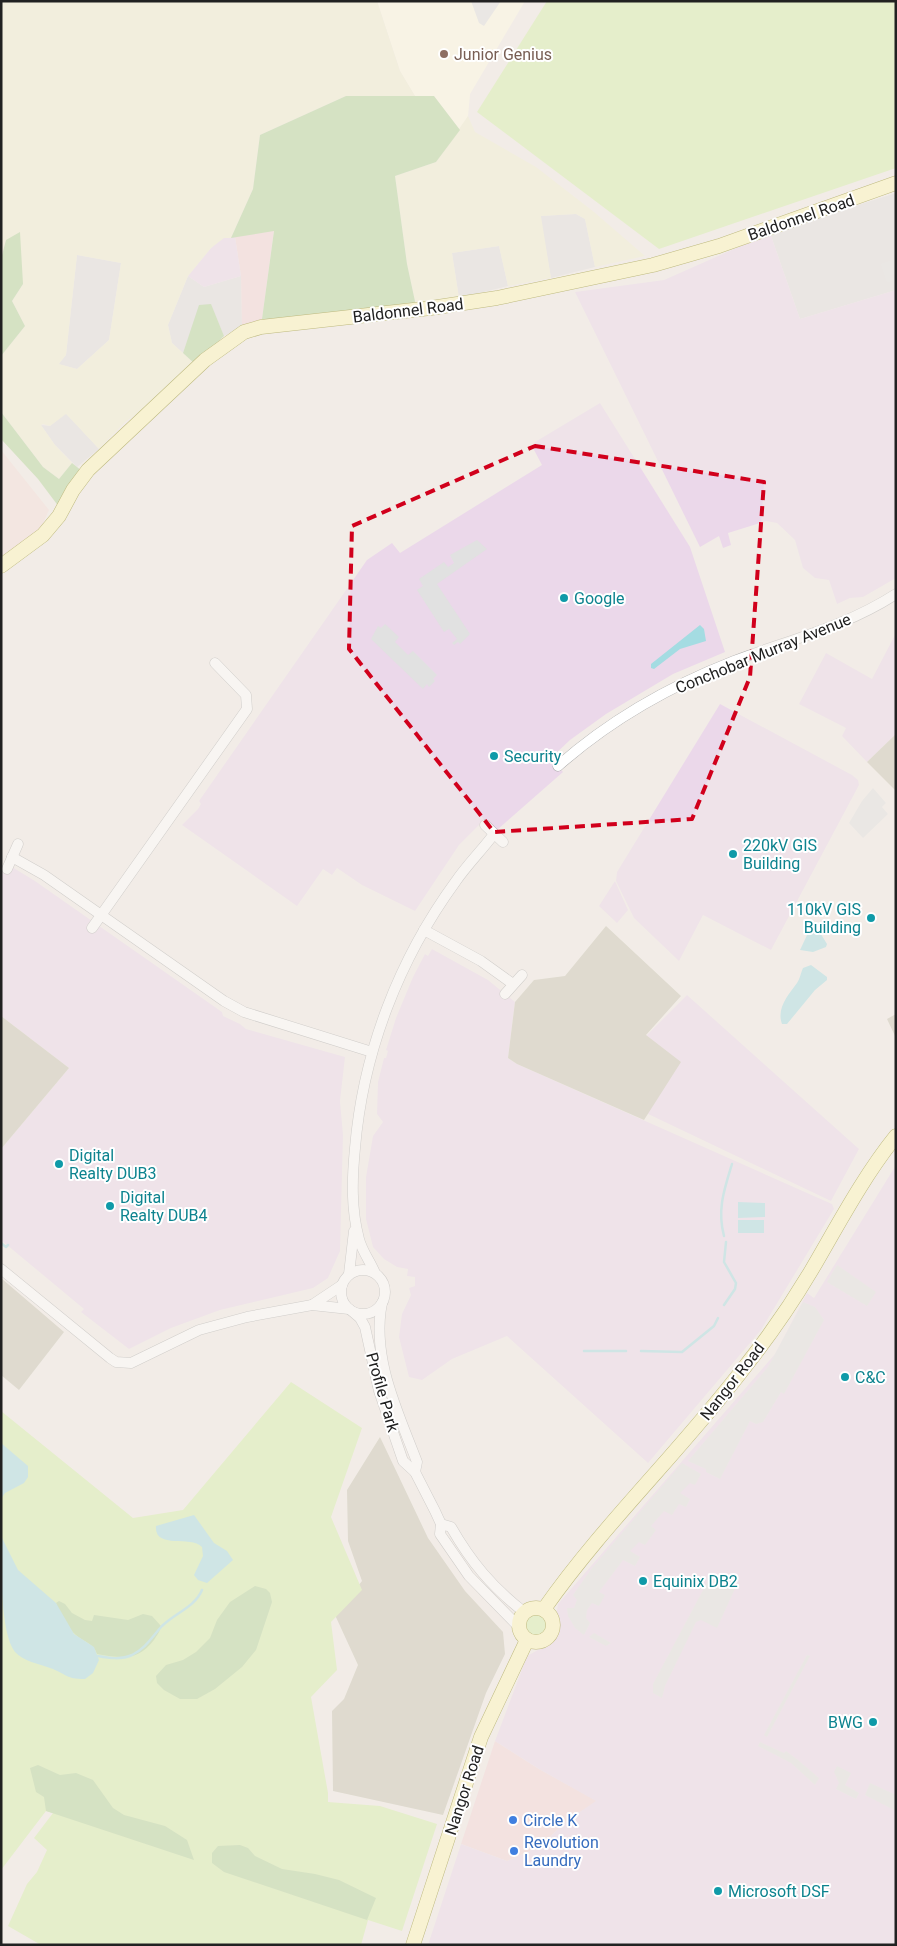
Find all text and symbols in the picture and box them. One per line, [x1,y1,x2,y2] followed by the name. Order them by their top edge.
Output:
[454,45,552,64] place label: Junior Genius
[438,48,450,60] marker: Junior Genius
[745,190,857,245] street label: Baldonnel Road
[352,294,465,327] street label: Baldonnel Road
[574,589,625,608] place label: Google
[558,592,570,604] marker: Google
[673,610,854,697] street label: Conchobar Murray Avenue
[504,747,562,766] place label: Security
[488,750,500,762] marker: Security
[743,836,817,873] place label: 220kV GIS Building
[727,848,739,860] marker: 220kV GIS Building
[787,900,861,937] place label: 110kV GIS Building
[865,912,877,924] marker: 110kV GIS Building
[69,1146,157,1183] place label: Digital Realty DUB3
[53,1158,65,1170] marker: Digital Realty DUB3
[120,1188,208,1225] place label: Digital Realty DUB4
[104,1200,116,1212] marker: Digital Realty DUB4
[696,1339,769,1424] street label: Nangor Road
[362,1350,403,1435] street label: Profile Park
[855,1368,886,1387] place label: C&C
[839,1371,851,1383] marker: C&C
[653,1572,738,1591] place label: Equinix DB2
[637,1575,649,1587] marker: Equinix DB2
[828,1713,863,1732] place label: BWG
[867,1716,879,1728] marker: BWG
[441,1743,488,1837] street label: Nangor Road
[523,1811,578,1830] place label: Circle K
[507,1814,519,1826] marker: Circle K
[524,1833,599,1870] place label: Revolution Laundry
[508,1845,520,1857] marker: Revolution Laundry
[728,1882,830,1901] place label: Microsoft DSF
[712,1885,724,1897] marker: Microsoft DSF

